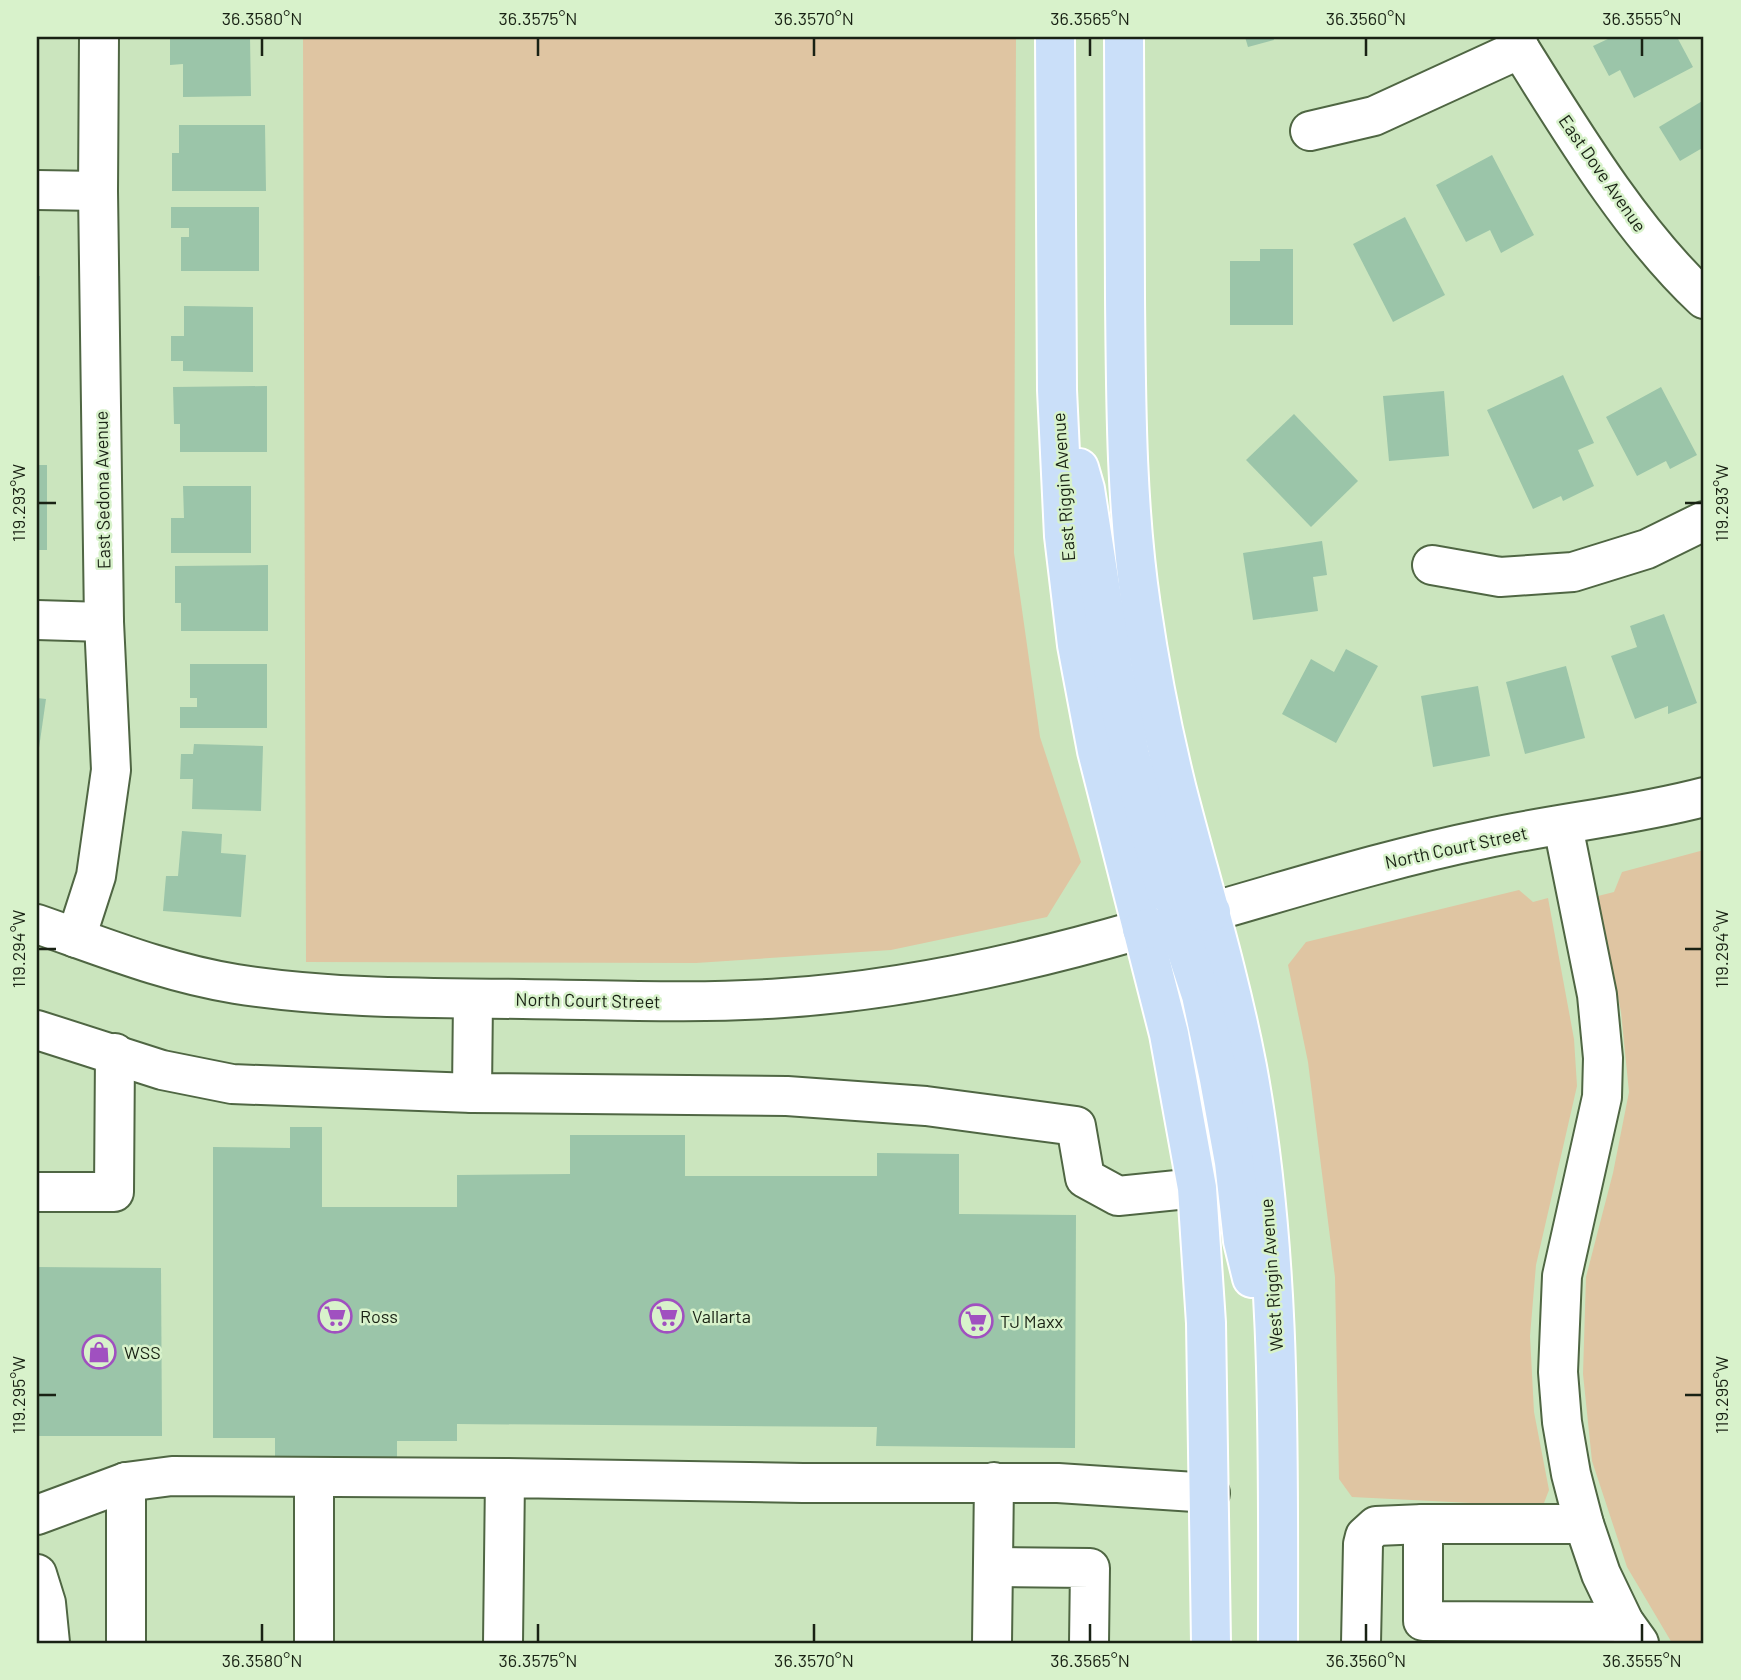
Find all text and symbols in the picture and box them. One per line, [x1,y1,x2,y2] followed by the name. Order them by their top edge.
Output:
[222,7,302,29] text: 36.3580°N
[499,7,577,29] text: 36.3575°N
[774,7,854,29] text: 36.3570°N
[1050,7,1130,29] text: 36.3565°N
[1326,7,1406,29] text: 36.3560°N
[1602,7,1682,29] text: 36.3555°N
[1554,110,1652,236] street label: East Dove Avenue
[90,411,114,569] street label: East Sedona Avenue
[1047,412,1079,562] street label: East Riggin Avenue
[7,464,29,542] text: 119.293°W
[1710,464,1732,542] text: 119.293°W
[1383,821,1529,873] street label: North Court Street
[7,909,29,988] text: 119.294°W
[1710,909,1732,988] text: 119.294°W
[515,988,661,1012] street label: North Court Street
[1255,1198,1287,1352] street label: West Riggin Avenue
[316,1297,354,1335] supermarket icon: Ross
[648,1297,686,1335] supermarket icon: Vallarta
[957,1302,995,1340] supermarket icon: TJ Maxx
[360,1305,398,1327] place label: Ross
[692,1305,751,1327] place label: Vallarta
[1000,1310,1064,1332] place label: TJ Maxx
[80,1333,118,1371] shop icon: WSS
[124,1341,161,1363] place label: WSS
[7,1356,29,1434] text: 119.295°W
[1710,1356,1732,1434] text: 119.295°W
[222,1649,302,1671] text: 36.3580°N
[499,1649,577,1671] text: 36.3575°N
[774,1649,854,1671] text: 36.3570°N
[1050,1649,1130,1671] text: 36.3565°N
[1326,1649,1406,1671] text: 36.3560°N
[1602,1649,1682,1671] text: 36.3555°N

